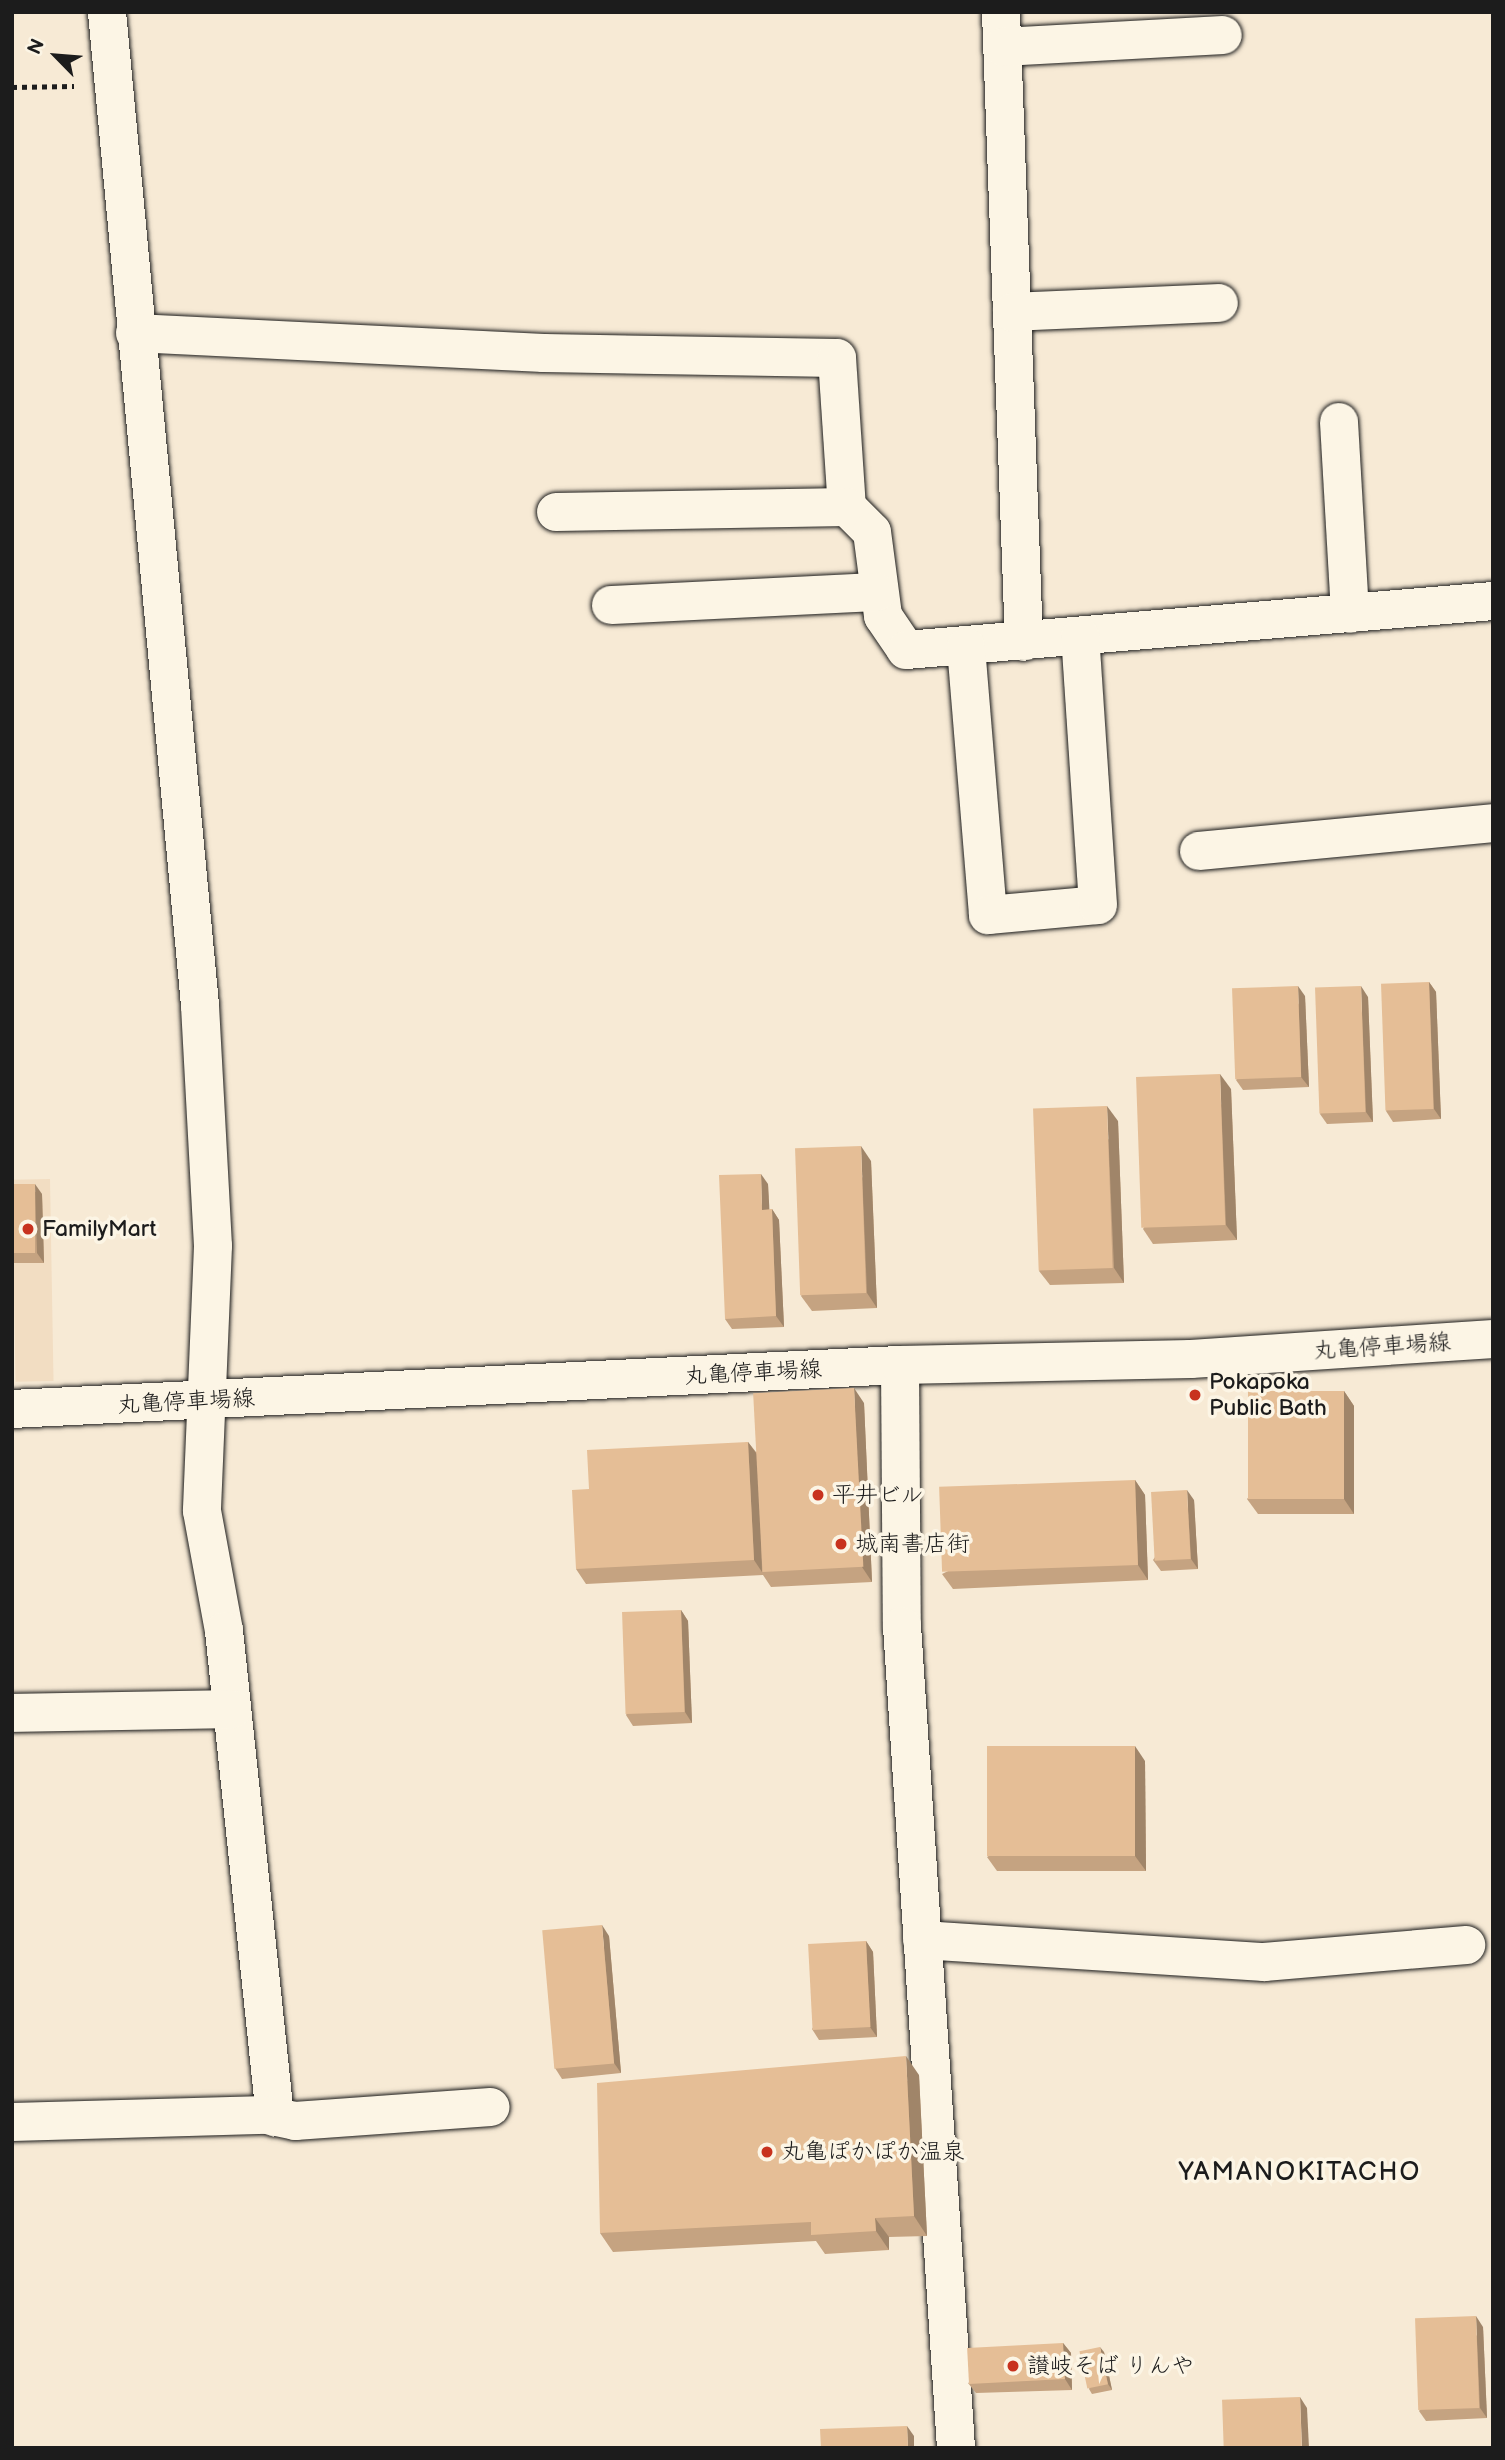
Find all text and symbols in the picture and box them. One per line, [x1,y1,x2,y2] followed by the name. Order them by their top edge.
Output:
[21,21,91,91] north arrow
[23,36,50,58] text: N
[42,1215,156,1243] place label: FamilyMart
[20,1221,36,1237] marker: FamilyMart
[1312,1328,1452,1366] street label: 丸亀停車場線
[683,1356,823,1390] street label: 丸亀停車場線
[1209,1368,1327,1422] place label: Pokapoka Public Bath
[116,1385,256,1419] street label: 丸亀停車場線
[1187,1387,1203,1403] marker: Pokapoka Public Bath
[832,1481,924,1509] place label: 平井ビル
[810,1487,826,1503] marker: 平井ビル
[855,1530,970,1558] place label: 城南書店街
[833,1536,849,1552] marker: 城南書店街
[781,2138,965,2166] place label: 丸亀ぽかぽか温泉
[759,2144,775,2160] marker: 丸亀ぽかぽか温泉
[1180,2157,1420,2189] district label: YAMANOKITACHO
[1027,2352,1194,2380] place label: 讃岐そば りんや
[1005,2358,1021,2374] marker: 讃岐そば りんや

